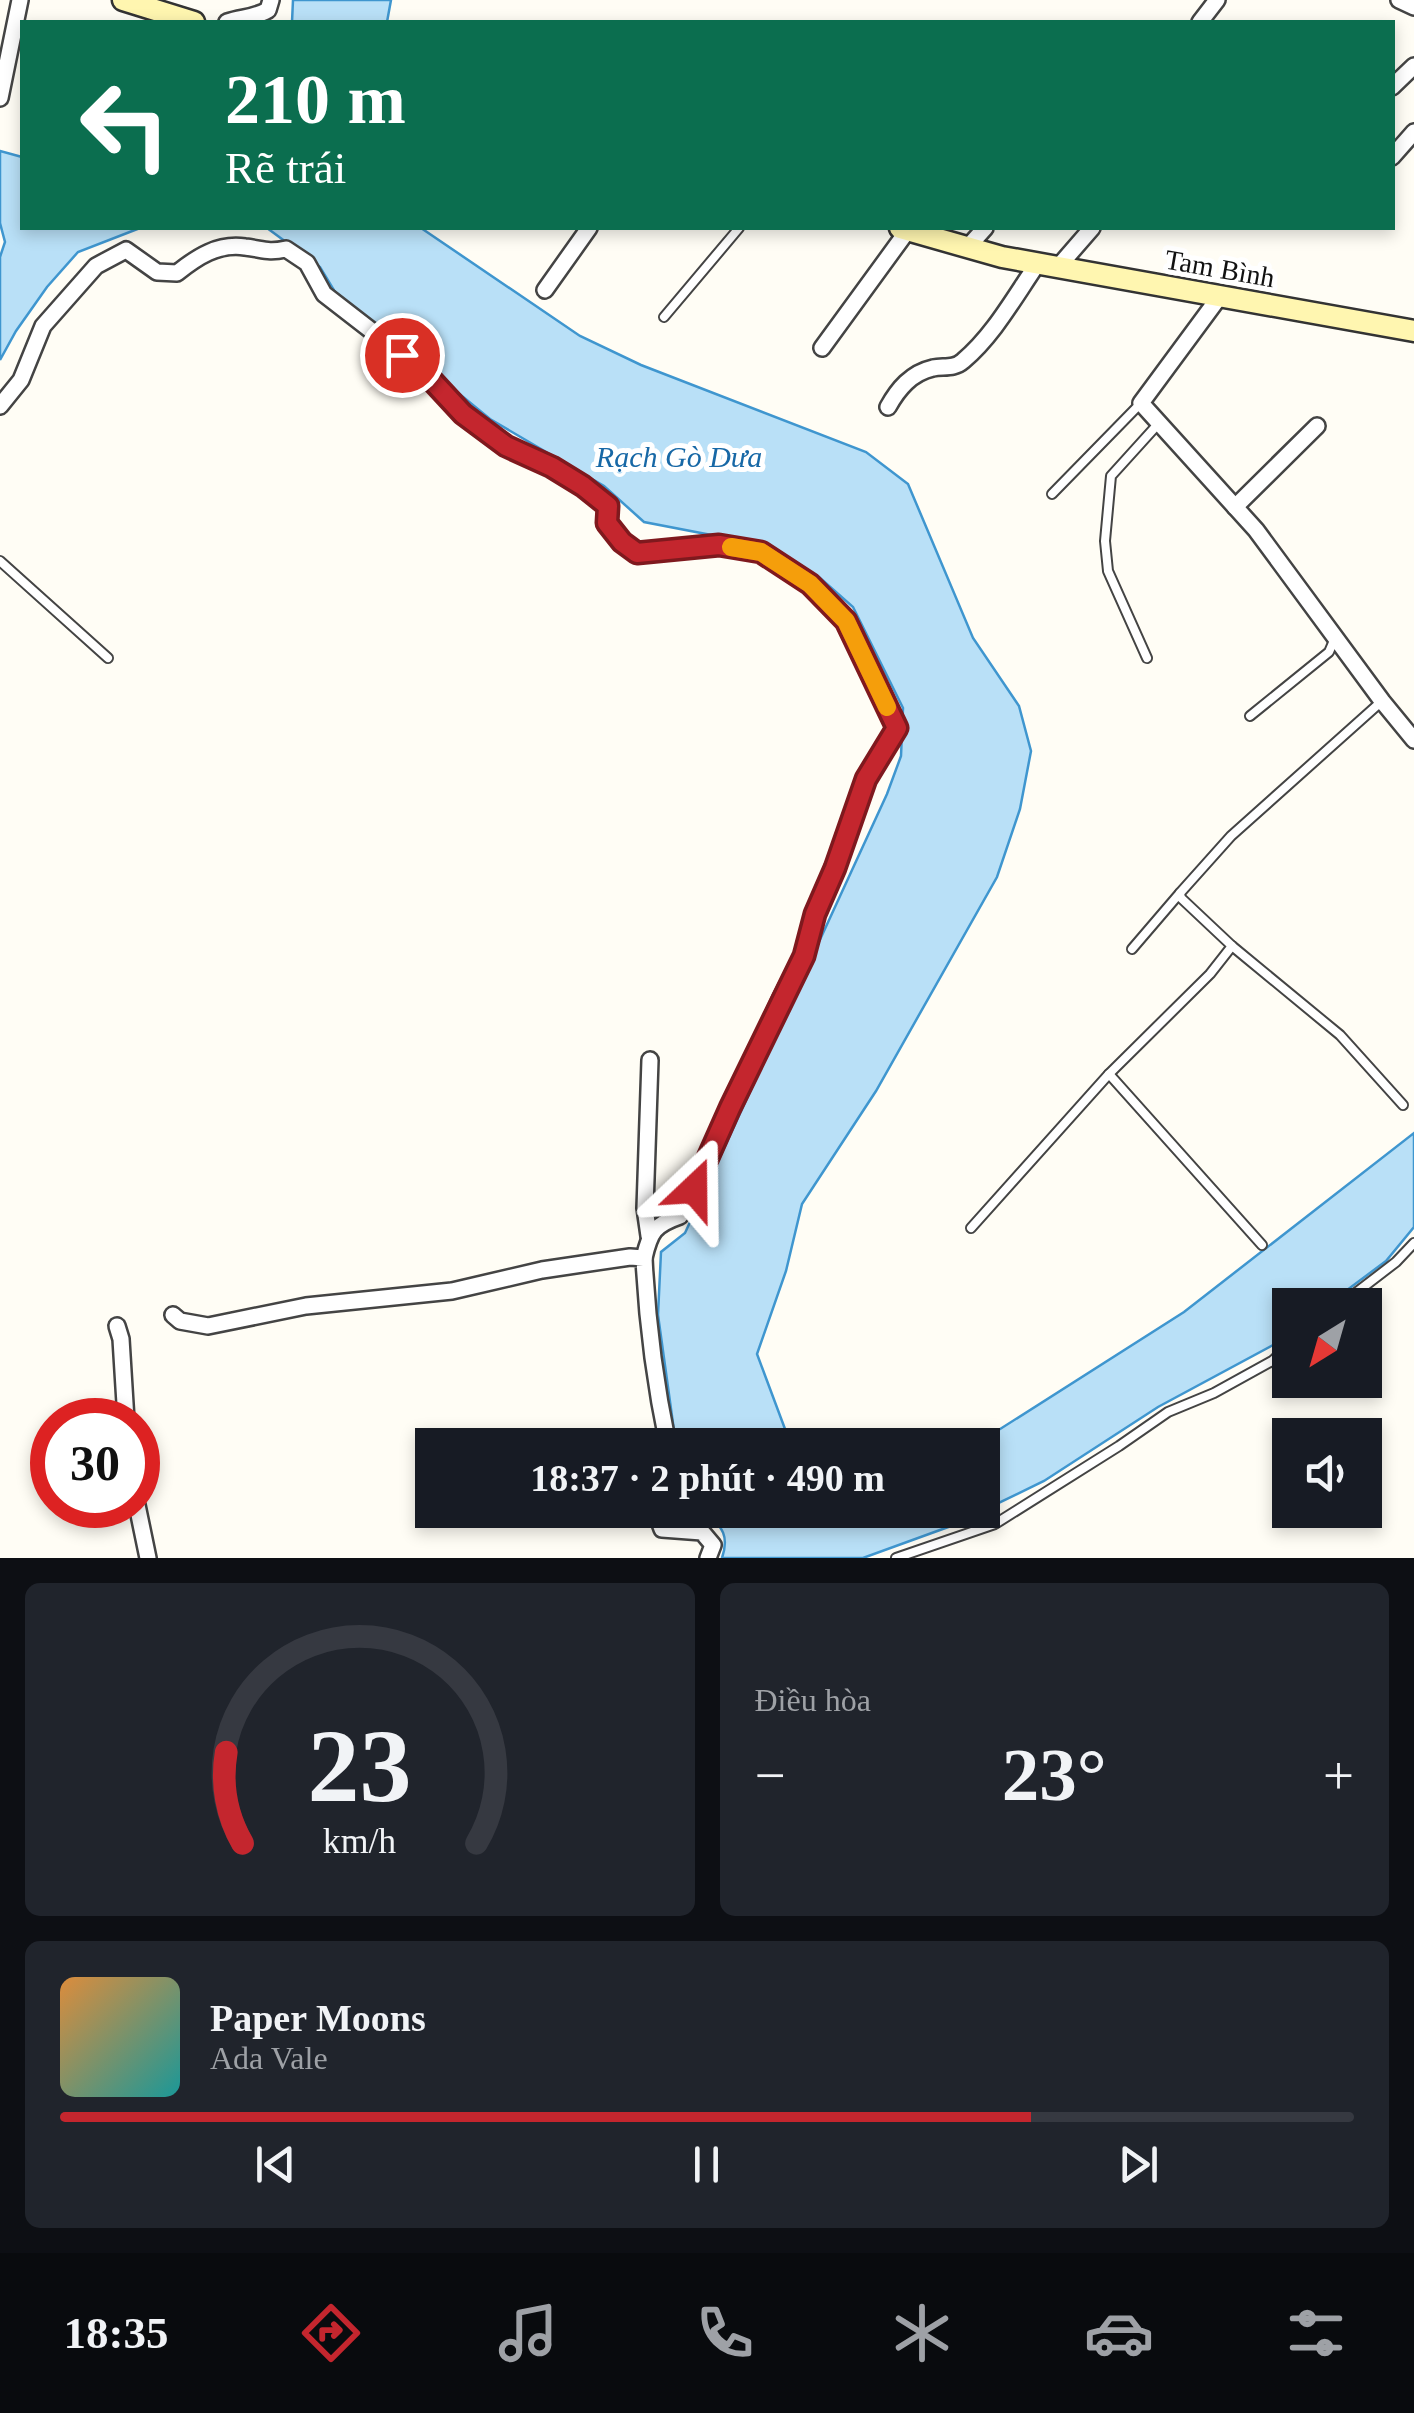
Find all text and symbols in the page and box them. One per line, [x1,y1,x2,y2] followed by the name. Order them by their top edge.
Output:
[60,60,190,190] icon: left
[225,61,406,138] text: 210 m
[225,143,346,193] text: Rẽ trái
[1163,244,1277,293] street label: Tam Bình
[360,313,445,398] pin
[375,328,430,383] icon: arrive
[595,440,762,473] water label: Rạch Gò Dưa
[642,1137,746,1241] position arrow
[1272,1288,1382,1398] north arrow
[1272,1288,1382,1528] map controls
[30,1398,160,1528] speed limit sign: 30
[1272,1418,1382,1528] button: sound
[530,1457,885,1499] text: 18:37 · 2 phút · 490 m
[755,1682,871,1718] text: Điều hòa
[308,1708,412,1823] text: 23
[1002,1733,1107,1816] text: 23°
[755,1745,786,1806] text: −
[1323,1745,1354,1806] text: +
[323,1821,397,1861] text: km/h
[210,1997,426,2039] text: Paper Moons
[210,2040,328,2076] text: Ada Vale
[248,2137,303,2192] icon: previous
[679,2137,734,2192] icon: pause
[1111,2137,1166,2192] icon: next
[296,2298,366,2368] icon: directions
[493,2298,563,2368] icon: music
[690,2298,760,2368] icon: phone
[887,2298,957,2368] icon: climate
[1084,2298,1154,2368] icon: car
[1281,2298,1351,2368] icon: filters
[64,2308,169,2358] text: 18:35

